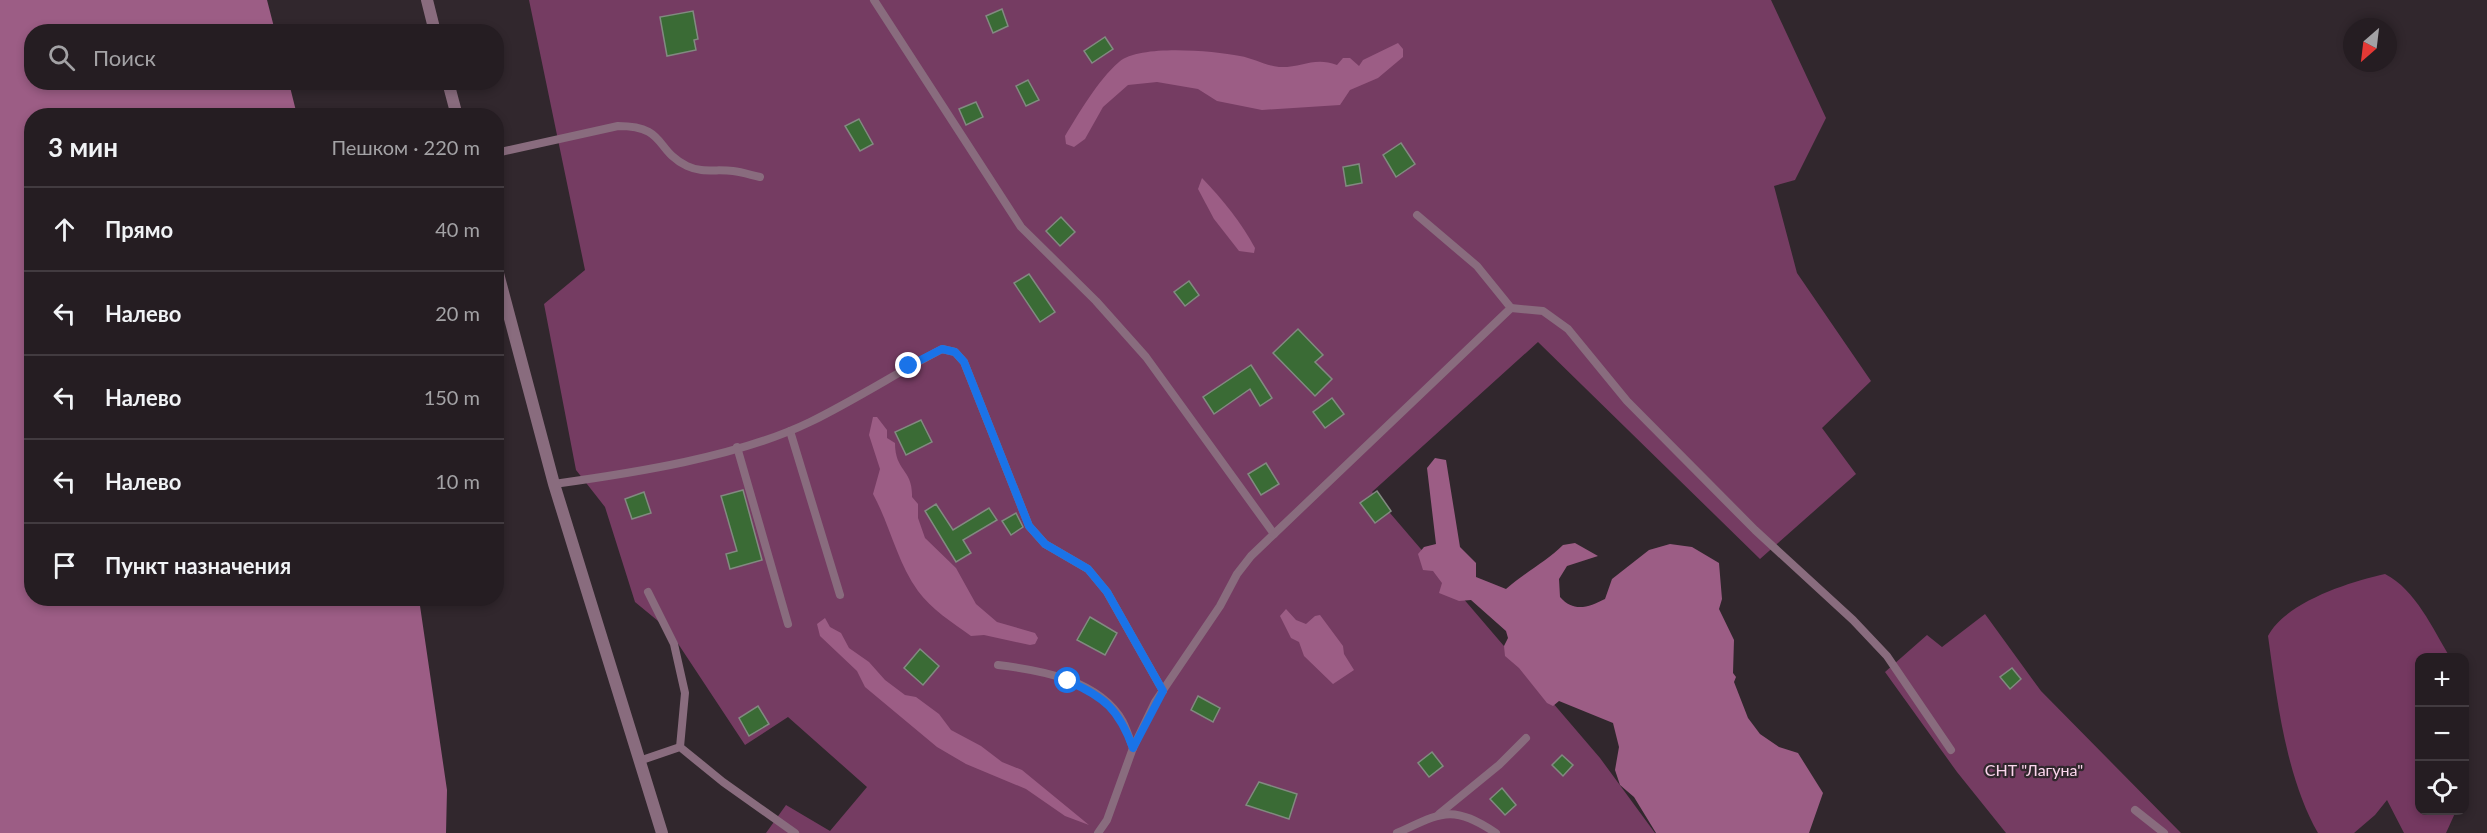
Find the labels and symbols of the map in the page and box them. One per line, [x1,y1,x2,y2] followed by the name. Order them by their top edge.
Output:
[2343,18,2397,72] north arrow
[895,352,921,378] route end
[1054,667,1080,693] route start
[1985,760,2083,779] park label: СНТ "Лагуна"

